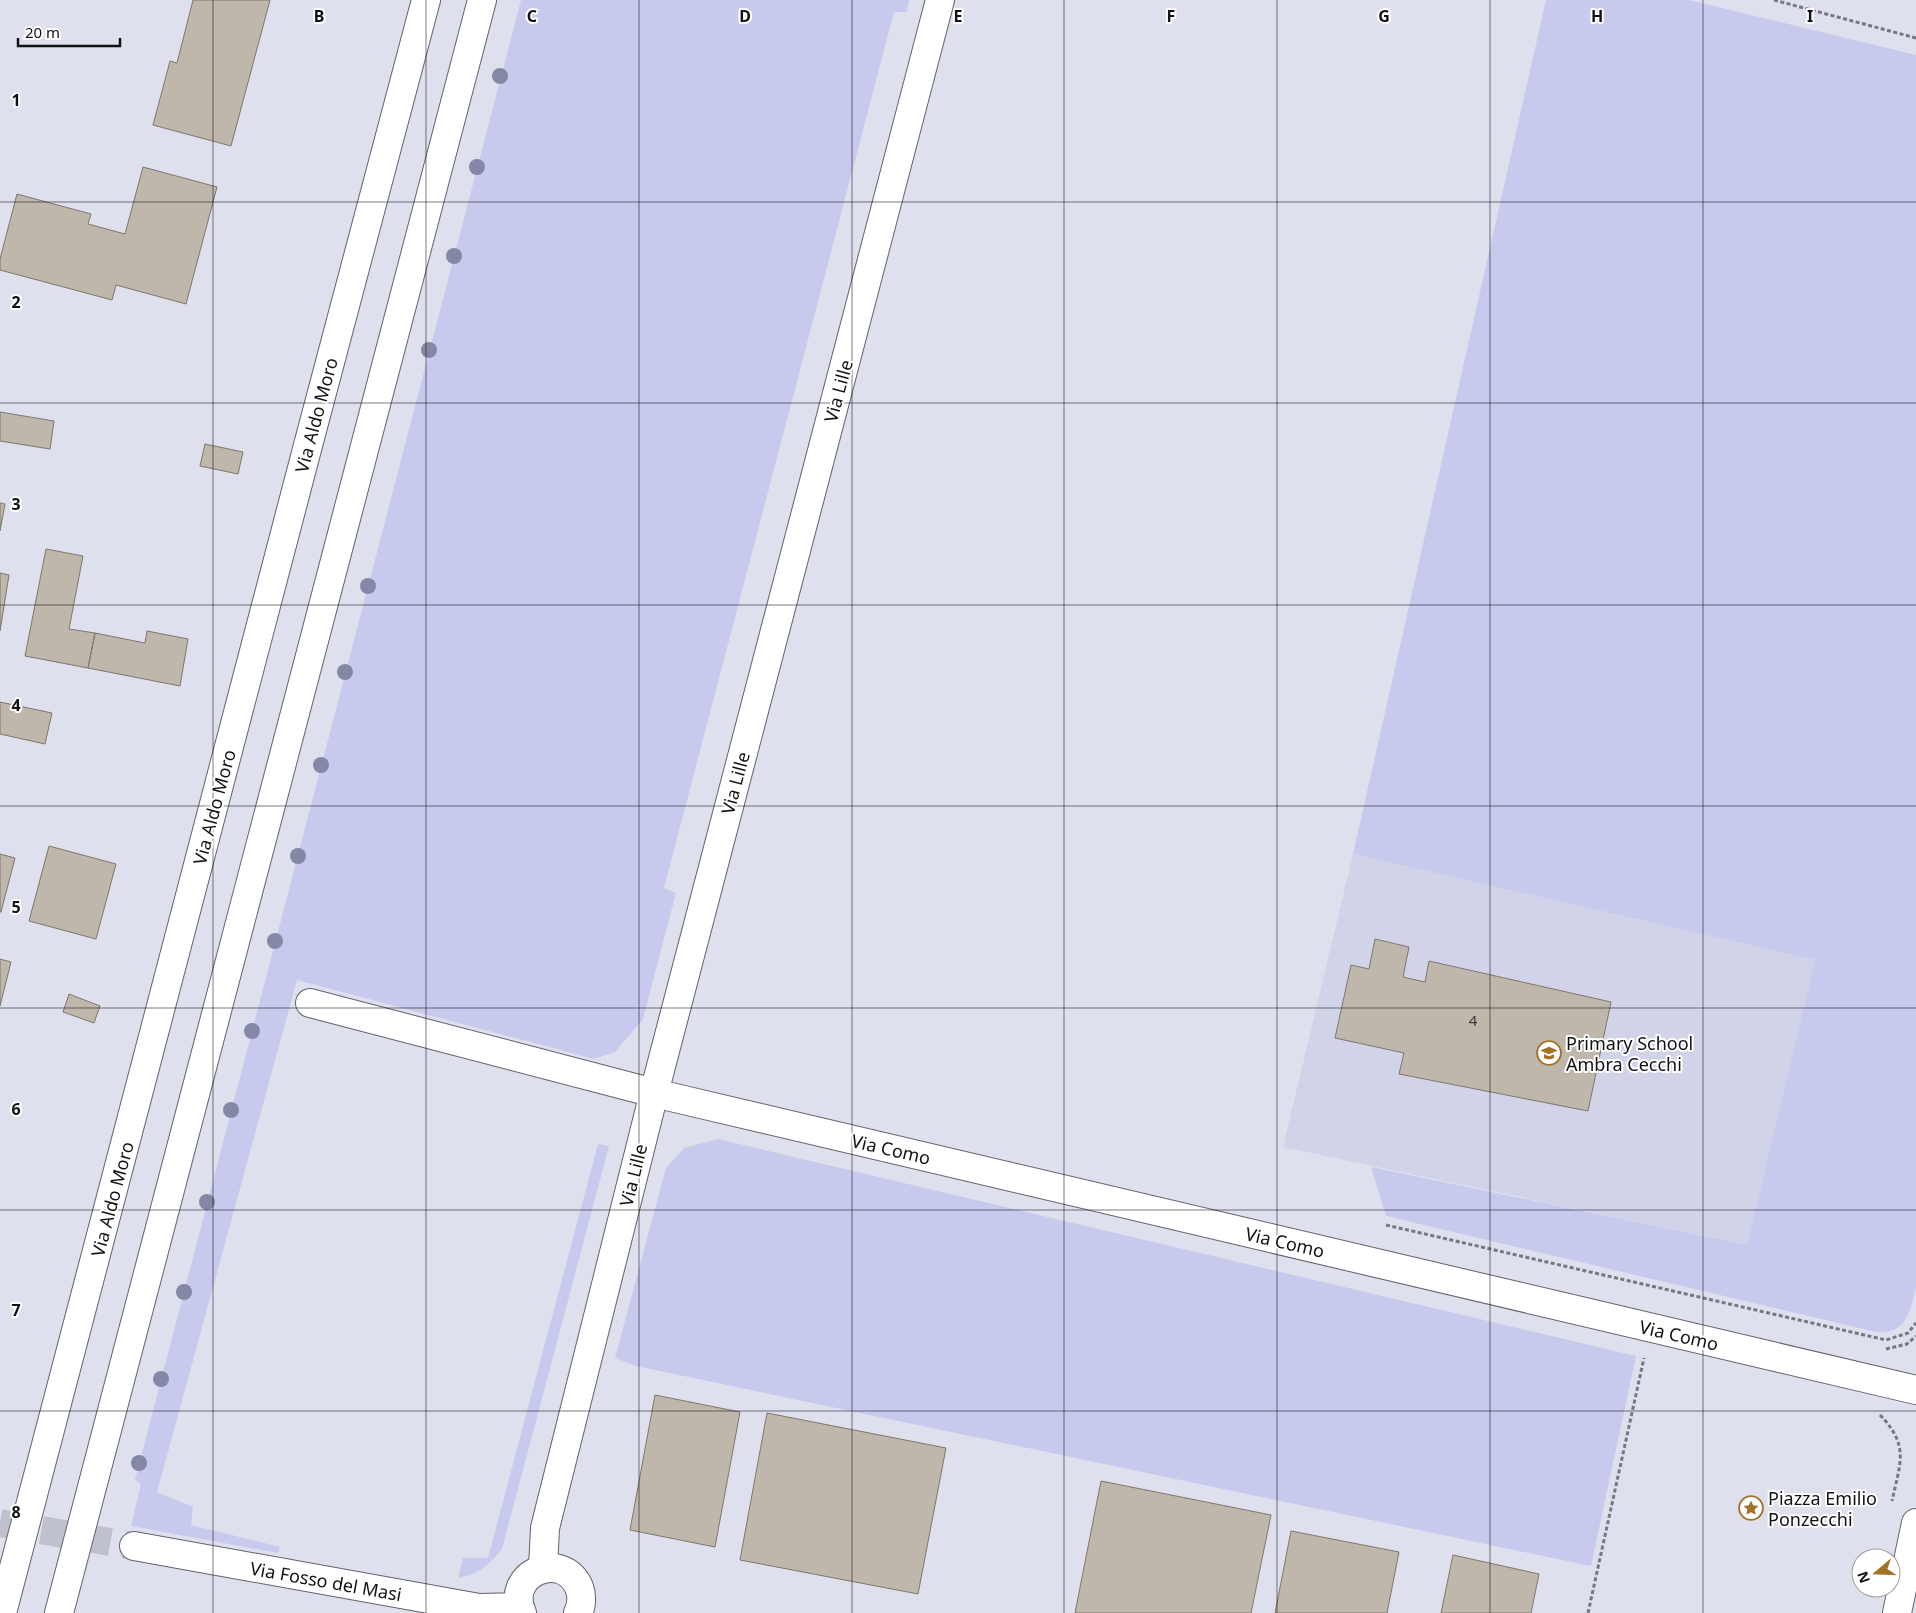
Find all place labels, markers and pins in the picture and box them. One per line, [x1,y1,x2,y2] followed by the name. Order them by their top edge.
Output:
[1566,1031,1693,1076] place label: Primary School Ambra Cecchi
[1536,1040,1562,1066] school or university icon: Primary School Ambra Cecchi
[1768,1486,1877,1531] place label: Piazza Emilio Ponzecchi
[1738,1495,1764,1521] place icon: Piazza Emilio Ponzecchi

